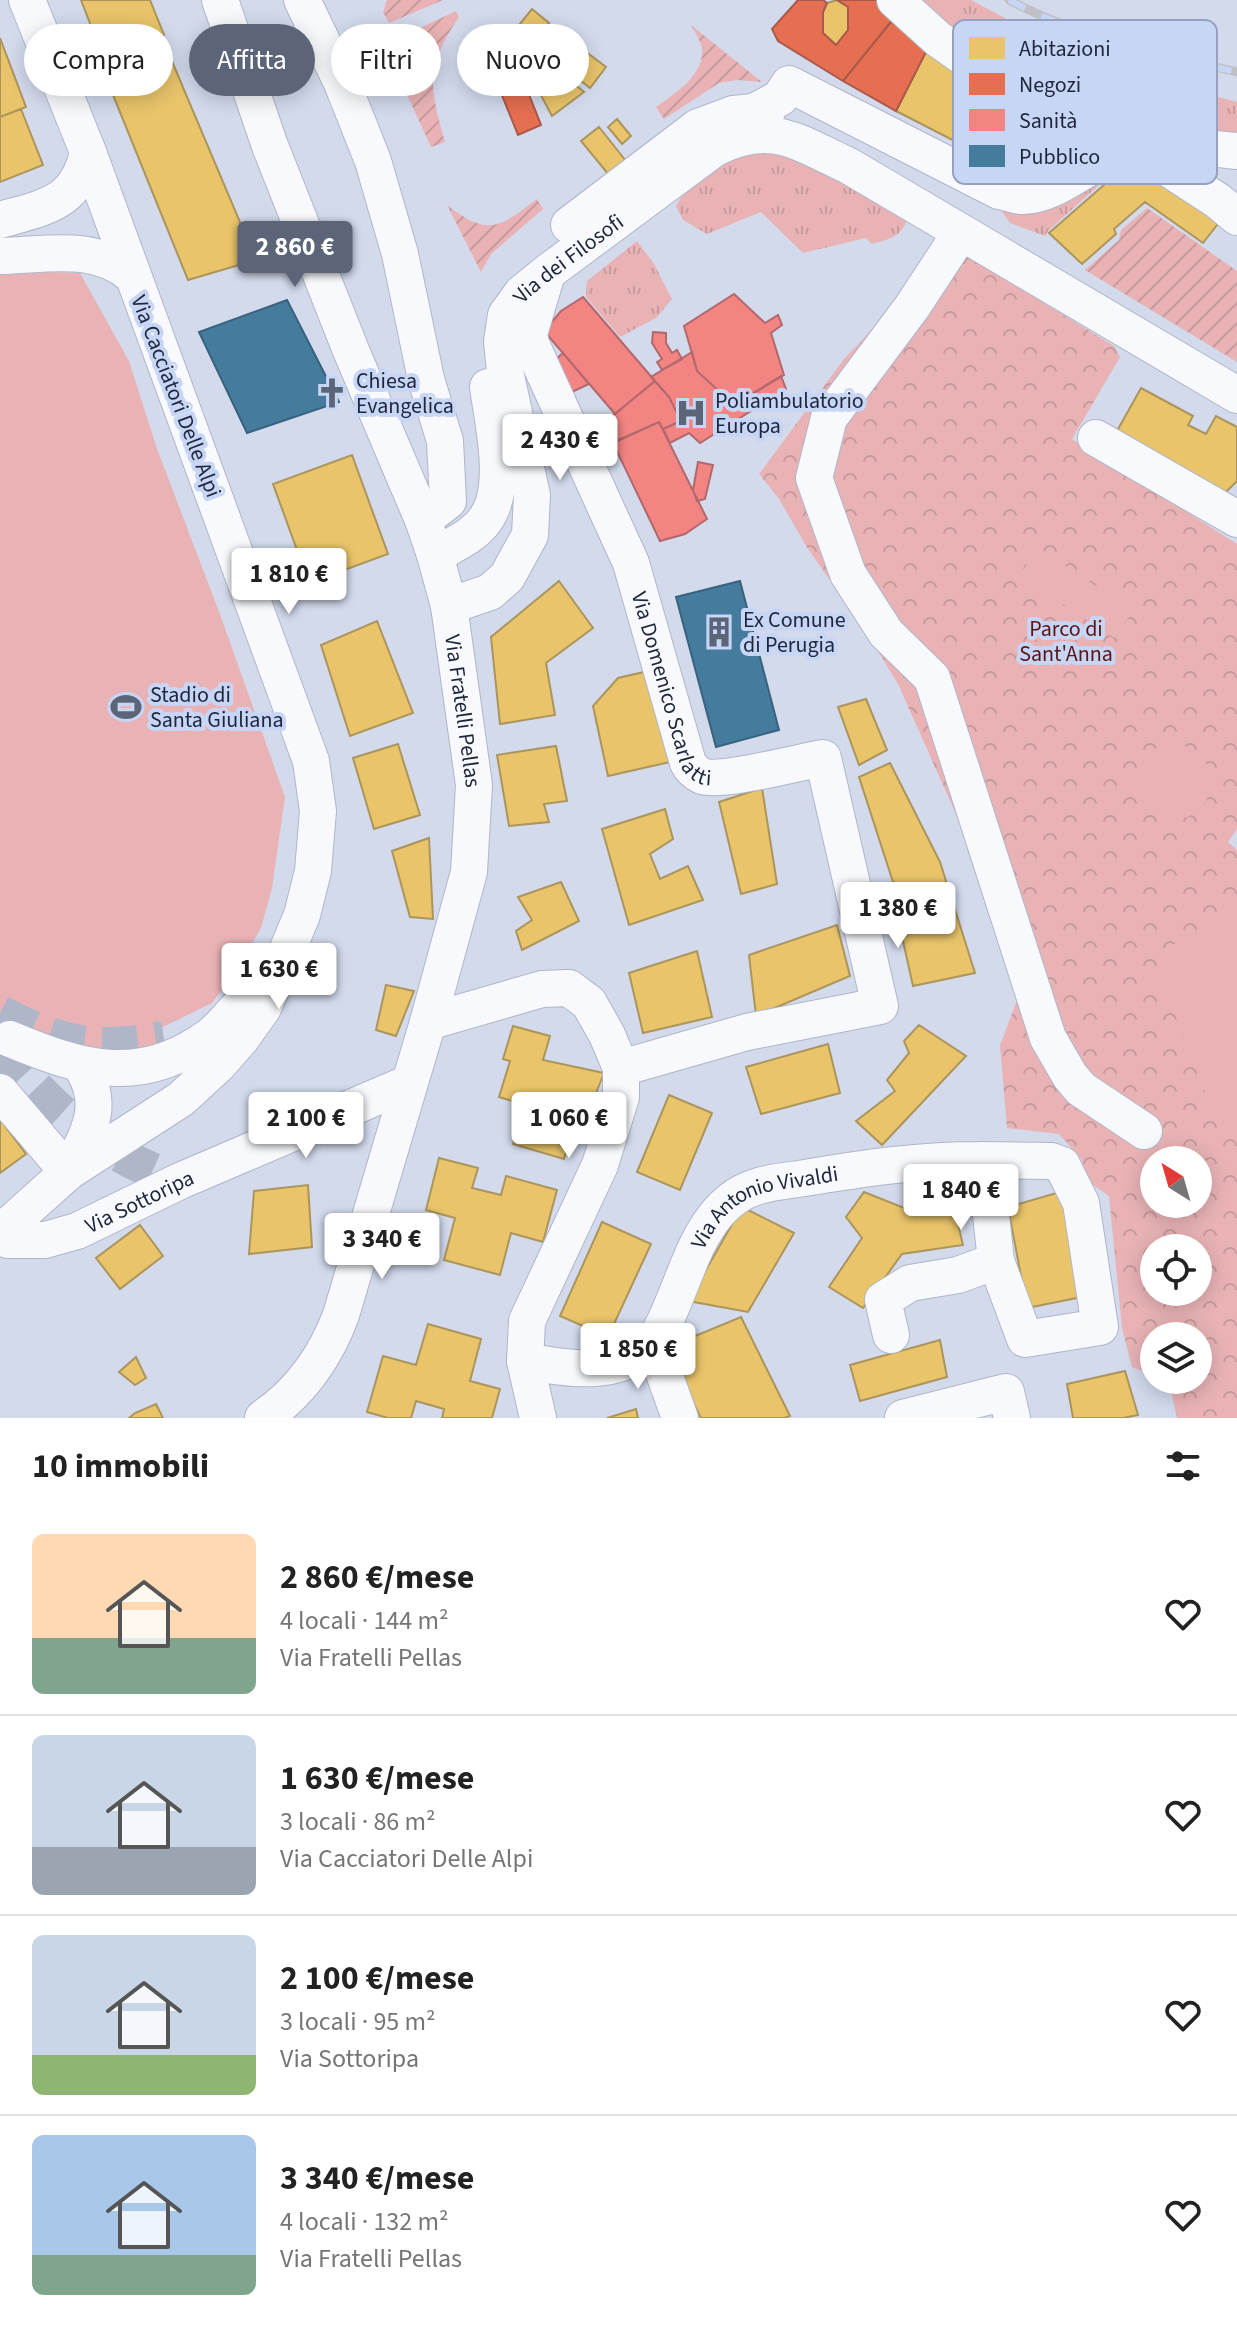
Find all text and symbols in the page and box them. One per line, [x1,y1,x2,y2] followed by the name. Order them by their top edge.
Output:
[953,20,1217,184] legend
[24,24,173,96] chip: Compra
[189,24,315,96] chip: Affitta
[331,24,441,96] chip: Filtri
[457,24,589,96] chip: Nuovo
[1019,33,1111,65] text: Abitazioni
[1019,69,1081,101] text: Negozi
[1019,105,1077,137] text: Sanità
[1019,141,1100,173] text: Pubblico
[505,206,630,310] street label: Via dei Filosofi
[221,221,369,289] pin: 2 860 €
[255,228,335,265] text: 2 860 €
[123,291,229,502] street label: Via Cacciatori Delle Alpi
[356,365,454,422] place label: Chiesa Evangelica
[315,376,349,410] church icon: Chiesa Evangelica
[715,385,864,442] place label: Poliambulatorio Europa
[674,396,708,430] hospital icon: Poliambulatorio Europa
[486,414,634,482] pin: 2 430 €
[520,421,600,458] text: 2 430 €
[215,548,363,616] pin: 1 810 €
[249,555,329,592] text: 1 810 €
[623,588,712,794] street label: Via Domenico Scarlatti
[743,604,846,661] place label: Ex Comune di Perugia
[1019,613,1113,670] park label: Parco di Sant'Anna
[702,615,736,649] building icon: Ex Comune di Perugia
[436,632,489,789] street label: Via Fratelli Pellas
[150,679,284,736] place label: Stadio di Santa Giuliana
[109,690,143,724] sports icon: Stadio di Santa Giuliana
[824,882,972,950] pin: 1 380 €
[858,889,938,926] text: 1 380 €
[205,943,353,1011] pin: 1 630 €
[239,950,319,987] text: 1 630 €
[232,1092,380,1160] pin: 2 100 €
[495,1092,643,1160] pin: 1 060 €
[266,1099,346,1136] text: 2 100 €
[529,1099,609,1136] text: 1 060 €
[1140,1146,1212,1218] north arrow
[1140,1146,1212,1394] map controls
[683,1158,841,1255] street label: Via Antonio Vivaldi
[80,1162,199,1242] street label: Via Sottoripa
[887,1164,1035,1232] pin: 1 840 €
[921,1171,1001,1208] text: 1 840 €
[308,1213,456,1281] pin: 3 340 €
[342,1220,422,1257] text: 3 340 €
[1140,1234,1212,1306] button: locate
[1140,1322,1212,1394] button: layers
[564,1323,712,1391] pin: 1 850 €
[598,1330,678,1367] text: 1 850 €
[32,1442,209,1491] text: 10 immobili
[1161,1444,1205,1488] icon: filters
[280,1553,474,1602] text: 2 860 €/mese
[96,1566,192,1662] icon: home
[1161,1592,1205,1636] icon: heart
[280,1602,449,1639] text: 4 locali · 144 m²
[280,1639,462,1676] text: Via Fratelli Pellas
[280,1754,474,1803] text: 1 630 €/mese
[96,1767,192,1863] icon: home
[1161,1793,1205,1837] icon: heart
[280,1803,436,1840] text: 3 locali · 86 m²
[280,1840,533,1877] text: Via Cacciatori Delle Alpi
[280,1954,474,2003] text: 2 100 €/mese
[96,1967,192,2063] icon: home
[1161,1993,1205,2037] icon: heart
[280,2003,436,2040] text: 3 locali · 95 m²
[280,2040,419,2077] text: Via Sottoripa
[280,2154,474,2203] text: 3 340 €/mese
[96,2167,192,2263] icon: home
[1161,2193,1205,2237] icon: heart
[280,2203,449,2240] text: 4 locali · 132 m²
[280,2240,462,2277] text: Via Fratelli Pellas

